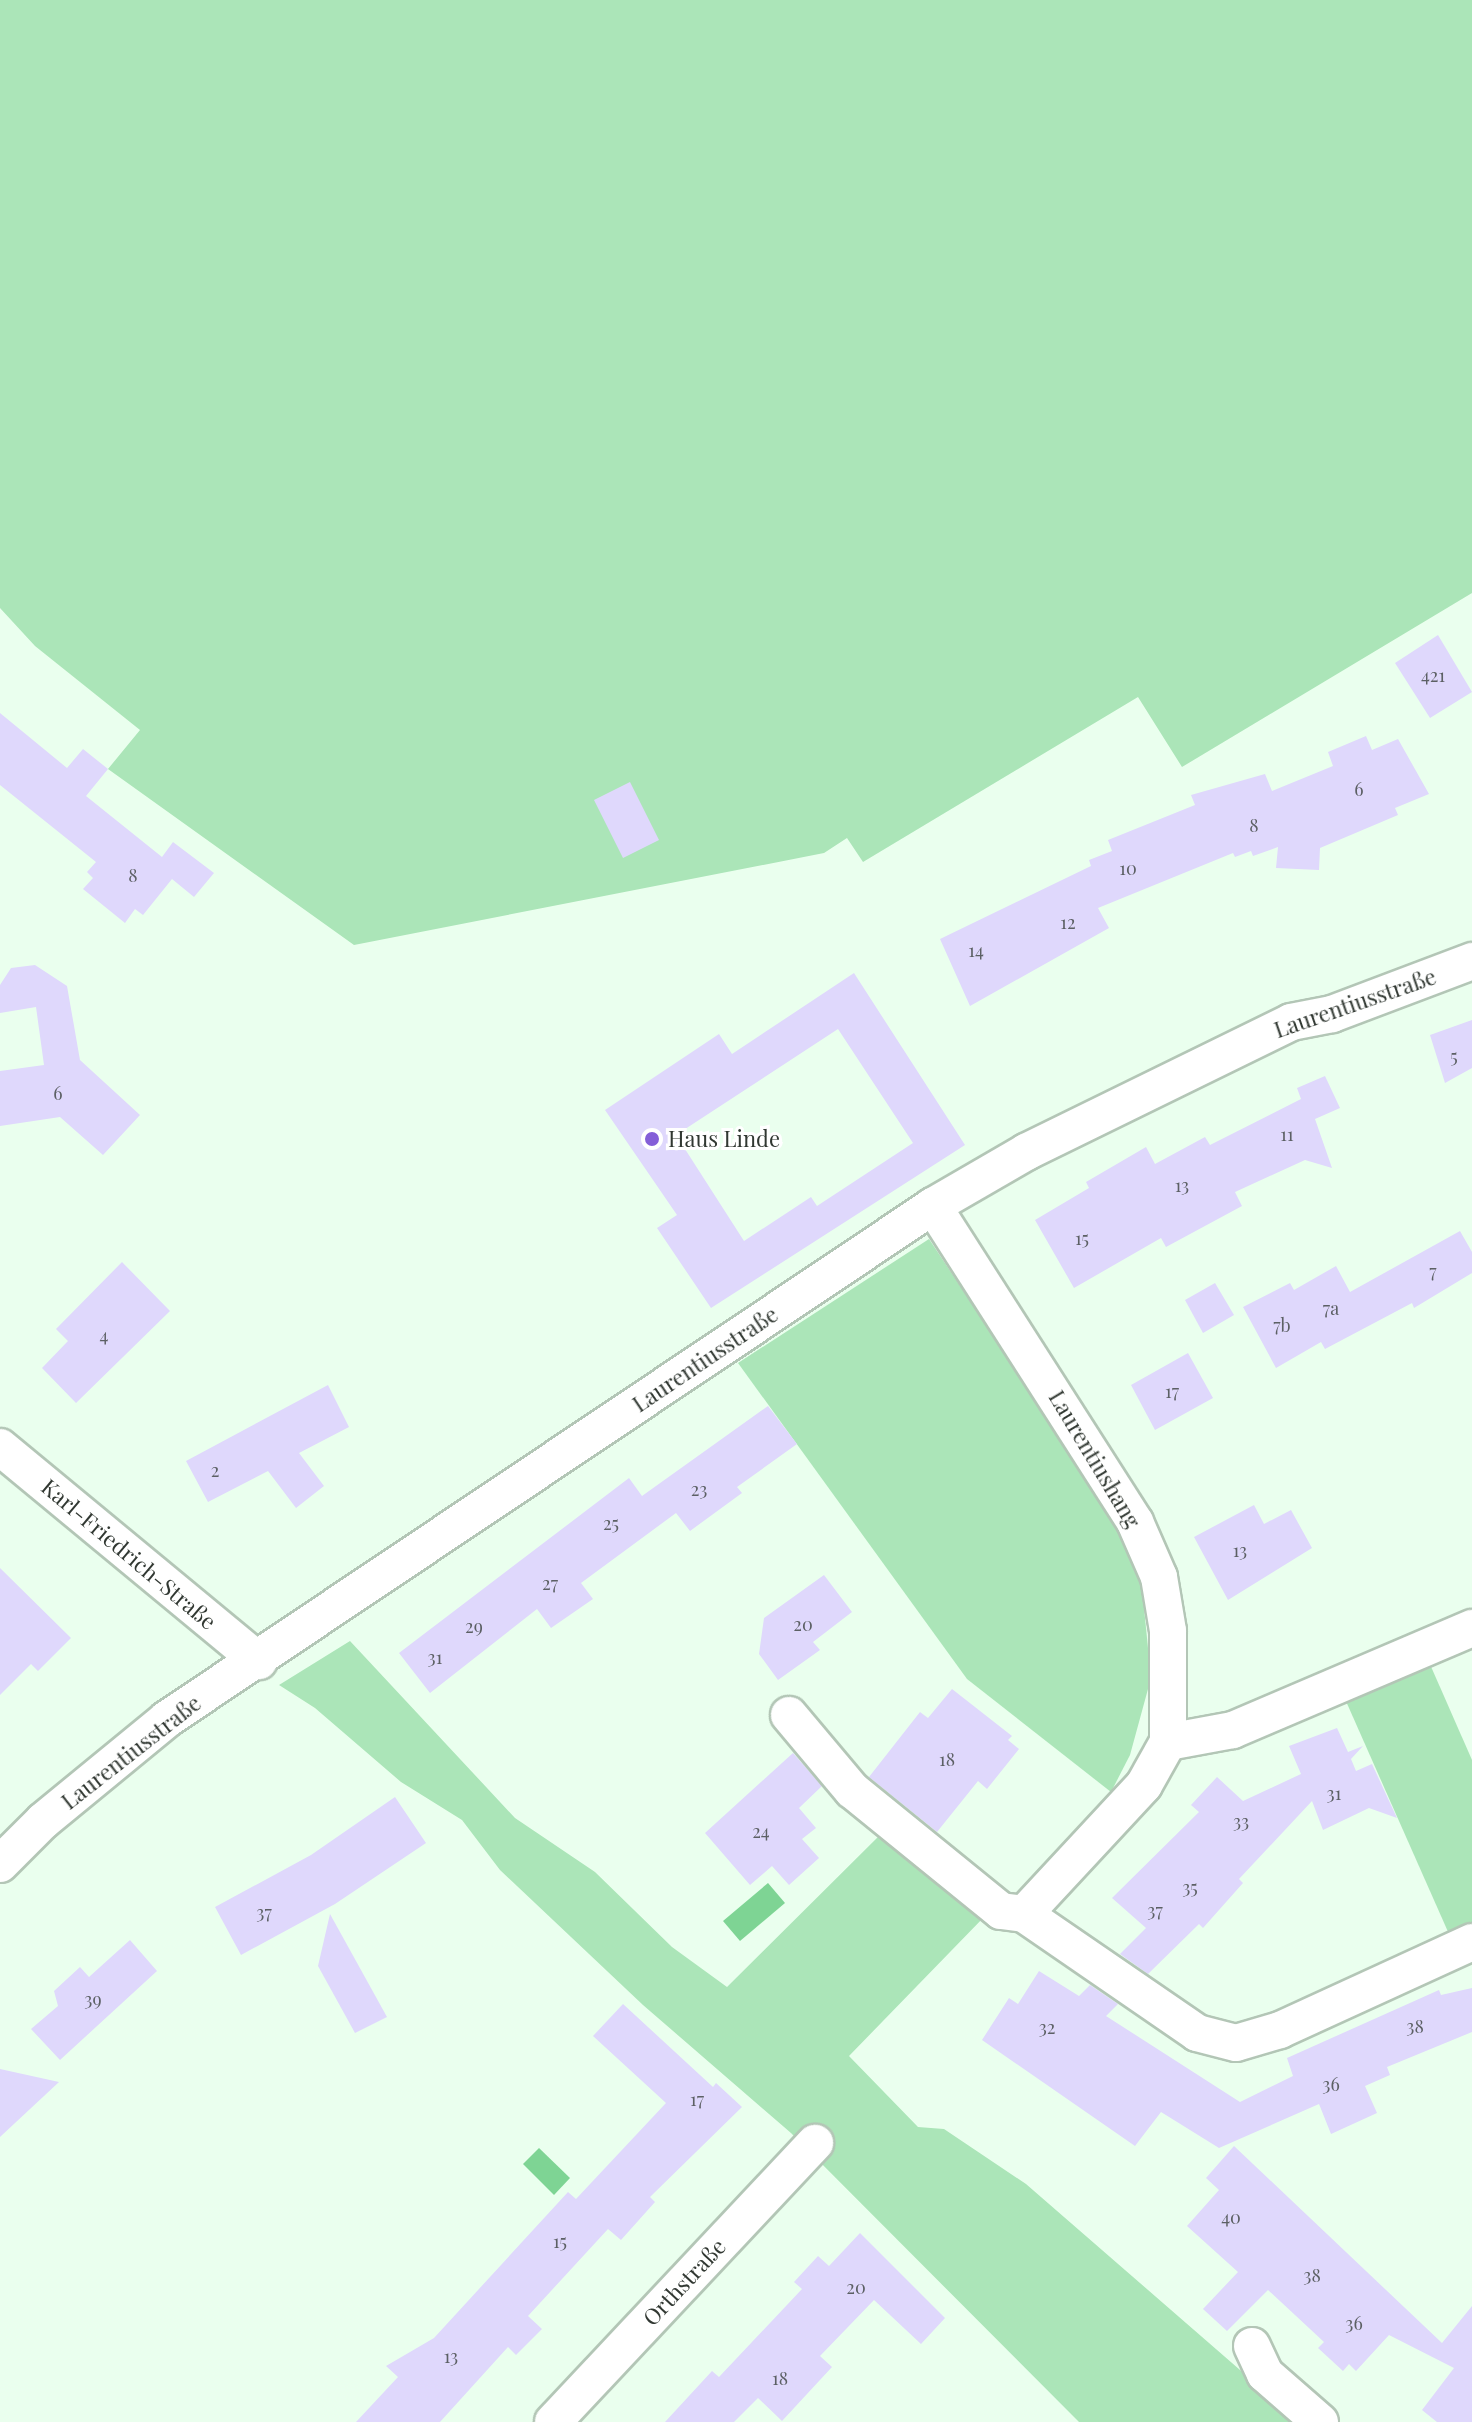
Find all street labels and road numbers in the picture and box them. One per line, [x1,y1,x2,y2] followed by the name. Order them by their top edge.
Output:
[1271,963,1439,1043] street label: Laurentiusstraße
[627,1301,783,1417] street label: Laurentiusstraße
[1044,1386,1146,1532] street label: Laurentiushang
[36,1473,222,1635] street label: Karl-Friedrich-Straße
[56,1689,206,1815] street label: Laurentiusstraße
[637,2233,731,2331] street label: Orthstraße

